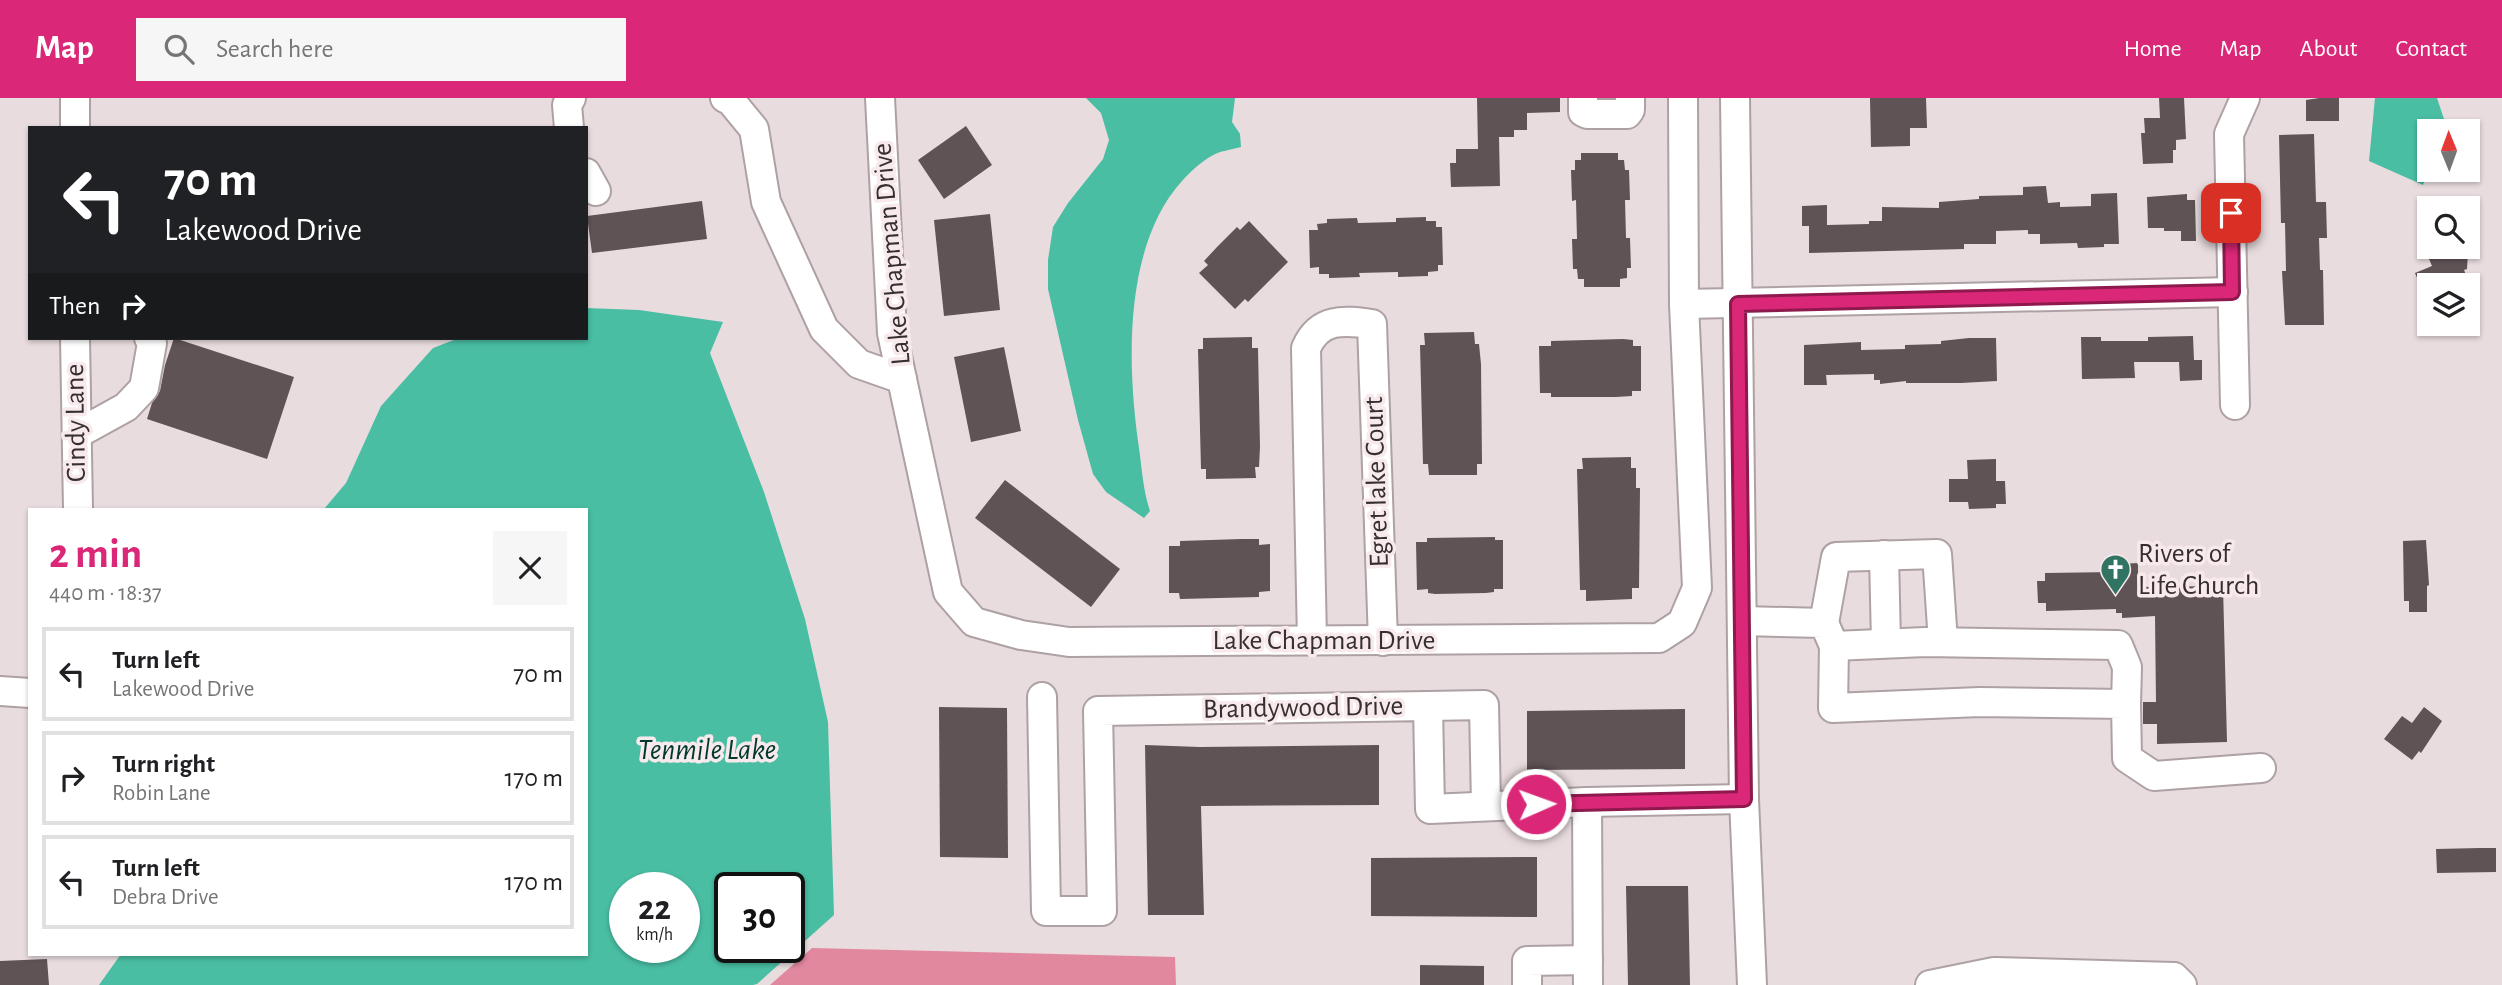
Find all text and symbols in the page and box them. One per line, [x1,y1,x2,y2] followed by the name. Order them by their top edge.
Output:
[136,18,626,81] search box
[160,30,198,68] icon: search
[35,32,94,65] text: Map
[216,36,334,62] text: Search here
[2124,37,2182,61] text: Home
[2220,37,2262,61] text: Map
[2300,37,2357,61] text: About
[2395,37,2467,61] text: Contact
[2417,119,2480,182] north arrow
[2417,119,2480,336] map controls
[868,142,916,366] street label: Lake Chapman Drive
[49,154,140,245] icon: left
[164,156,258,205] text: 70 m
[2201,183,2261,243] pin
[2212,194,2250,232] icon: arrive
[2417,196,2480,259] button: search
[164,214,362,246] text: Lakewood Drive
[2417,273,2480,336] button: layers
[114,287,152,325] icon: right
[49,293,100,319] text: Then
[61,364,91,482] street label: Cindy Lane
[1360,396,1394,568] street label: Egret lake Court
[493,531,567,605] button: close
[49,533,142,575] text: 2 min
[2138,540,2259,600] place label: Rivers of Life Church
[2098,553,2132,597] church icon: Rivers of Life Church
[49,582,161,605] text: 440 m · 18:37
[1213,627,1435,655] street label: Lake Chapman Drive
[112,647,200,673] text: Turn left
[53,655,91,693] icon: left
[513,661,563,687] text: 70 m
[112,678,254,701] text: Lakewood Drive
[1203,692,1403,724] street label: Brandywood Drive
[638,735,776,765] water label: Tenmile Lake
[112,751,215,777] text: Turn right
[53,759,91,797] icon: right
[504,765,563,791] text: 170 m
[1499,767,1573,841] position arrow
[112,782,211,805] text: Robin Lane
[112,855,200,881] text: Turn left
[53,863,91,901] icon: left
[504,869,563,895] text: 170 m
[714,872,805,963] speed limit sign: 30
[112,886,219,909] text: Debra Drive
[638,891,671,926] text: 22
[636,926,673,944] text: km/h

